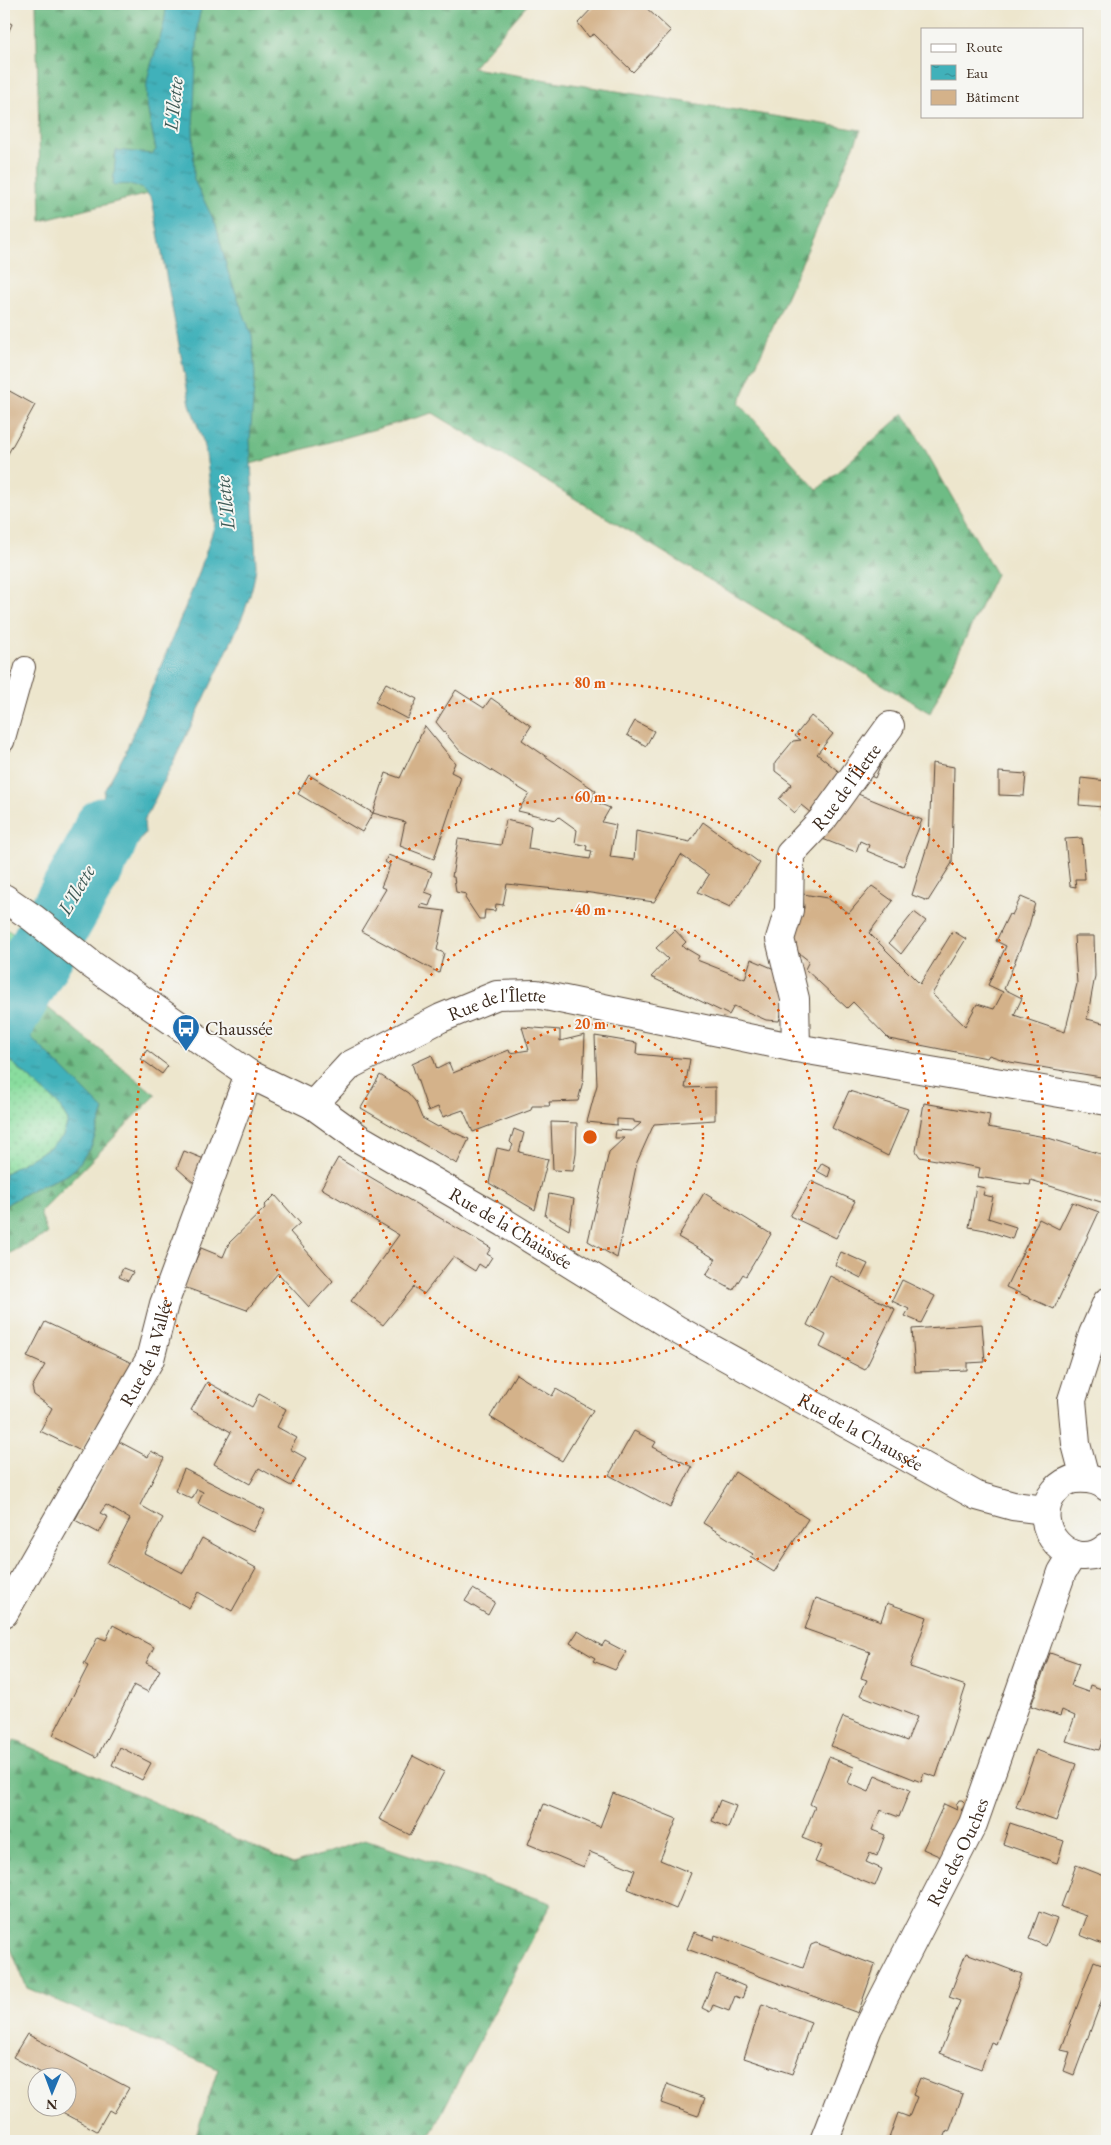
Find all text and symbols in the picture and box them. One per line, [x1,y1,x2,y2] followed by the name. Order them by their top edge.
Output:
[921,28,1084,118] legend
[966,37,1003,56] text: Route
[966,63,988,82] text: Eau
[157,76,189,133] water label: L'Ilette
[966,87,1020,106] text: Bâtiment
[209,475,241,532] water label: L'Ilette
[574,673,606,692] text: 80 m
[806,738,886,836] street label: Rue de l'Îlette
[574,787,606,806] text: 60 m
[51,860,101,921] water label: L'Ilette
[574,900,606,919] text: 40 m
[444,981,549,1026] street label: Rue de l'Îlette
[171,1013,201,1052] bus stop icon: Chaussée
[574,1014,606,1033] text: 20 m
[205,1016,273,1041] place label: Chaussée
[581,1128,599,1146] centre of rings
[445,1181,577,1274] street label: Rue de la Chaussée
[113,1295,178,1410] street label: Rue de la Vallée
[794,1387,928,1476] street label: Rue de la Chaussée
[921,1794,994,1910] street label: Rue des Ouches
[28,2068,78,2118] north arrow
[45,2096,58,2114] text: N

